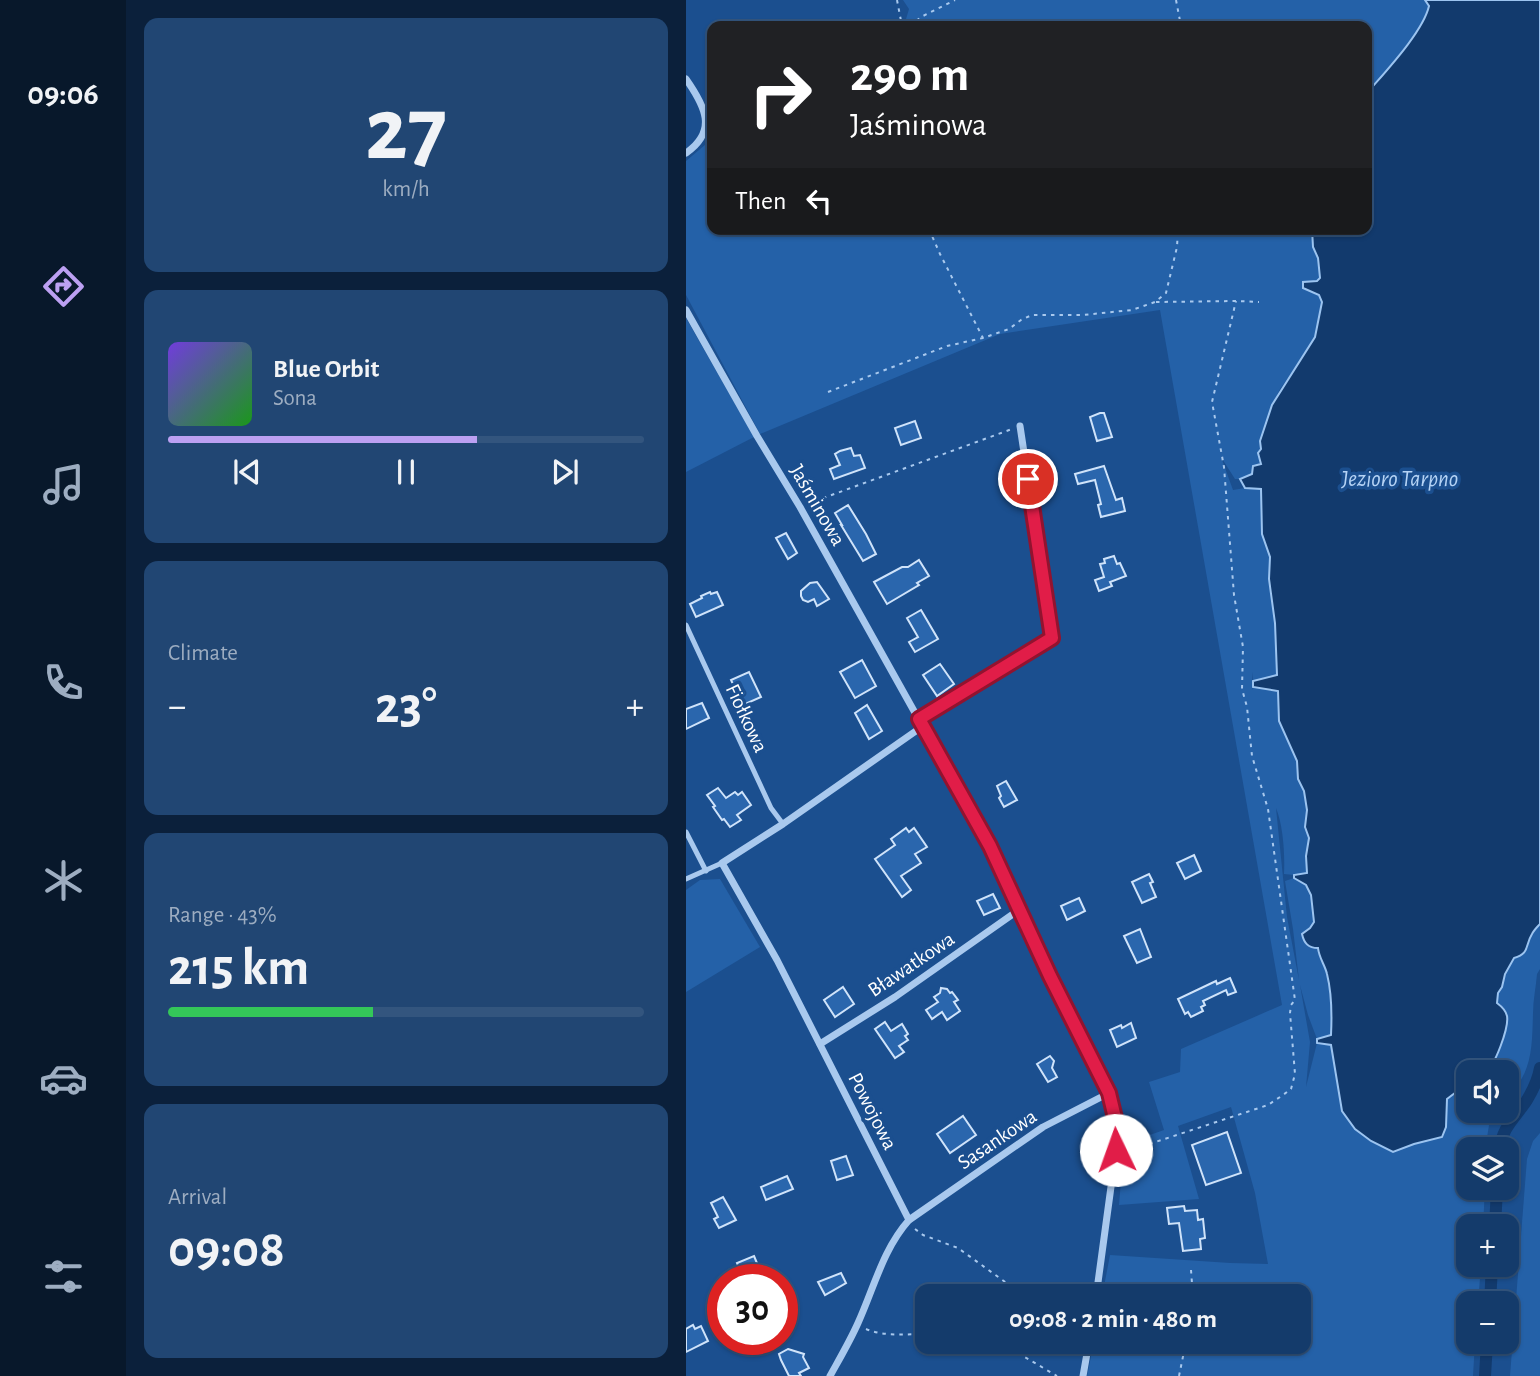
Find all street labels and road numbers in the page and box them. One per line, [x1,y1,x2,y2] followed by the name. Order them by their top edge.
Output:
[786,461,849,550] street label: Jaśminowa
[722,681,772,756] street label: Fiołkowa
[864,928,958,1001] street label: Bławatkowa
[844,1069,901,1153] street label: Powojowa
[954,1105,1041,1173] street label: Sasankowa

